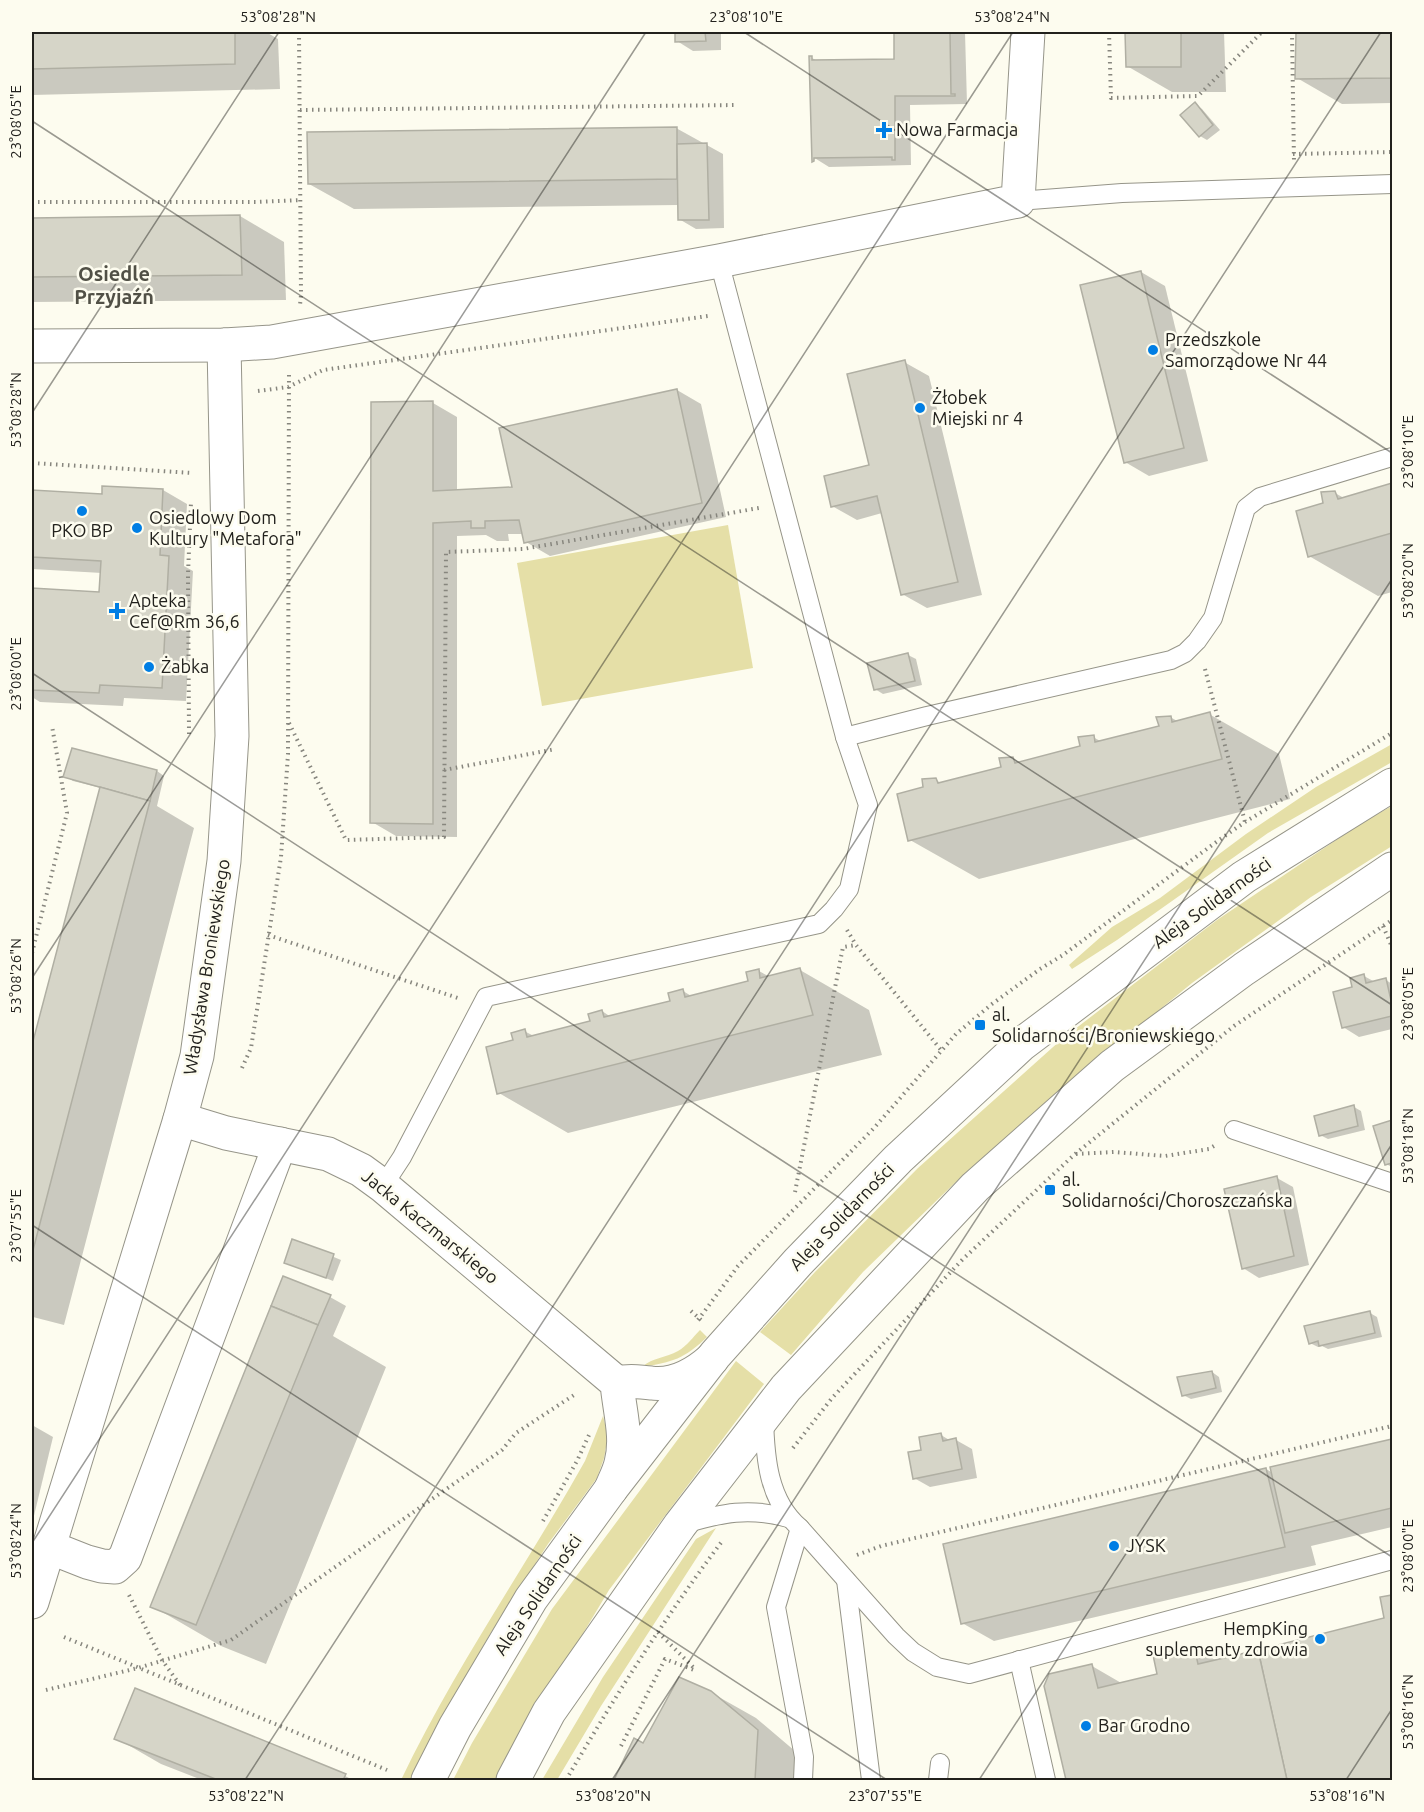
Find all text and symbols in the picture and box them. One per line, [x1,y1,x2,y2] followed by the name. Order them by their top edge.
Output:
[240,8,316,25] text: 53°08'28"N
[709,8,783,25] text: 23°08'10"E
[974,8,1050,25] text: 53°08'24"N
[7,85,24,159] text: 23°08'05"E
[896,119,1018,139] place label: Nowa Farmacja
[877,123,891,137] marker: Nowa Farmacja
[74,262,154,308] district label: Osiedle Przyjaźń
[1165,329,1327,370] place label: Przedszkole Samorządowe Nr 44
[1146,343,1160,357] marker: Przedszkole Samorządowe Nr 44
[7,372,24,448] text: 53°08'28"N
[932,387,1023,428] place label: Żłobek Miejski nr 4
[913,401,927,415] marker: Żłobek Miejski nr 4
[1399,415,1416,489] text: 23°08'10"E
[75,504,89,518] marker: PKO BP
[149,507,302,548] place label: Osiedlowy Dom Kultury "Metafora"
[51,520,113,540] place label: PKO BP
[130,521,144,535] marker: Osiedlowy Dom Kultury "Metafora"
[1399,543,1416,619] text: 53°08'20"N
[129,590,240,631] place label: Apteka Cef@Rm 36,6
[110,604,124,618] marker: Apteka Cef@Rm 36,6
[7,637,24,711] text: 23°08'00"E
[161,656,209,676] place label: Żabka
[142,660,156,674] marker: Żabka
[1148,853,1274,952] street label: Aleja Solidarności
[179,857,233,1076] street label: Władysława Broniewskiego
[7,938,24,1014] text: 53°08'26"N
[1399,967,1416,1041] text: 23°08'05"E
[992,1004,1215,1045] place label: al. Solidarności/Broniewskiego
[973,1018,987,1032] marker: al. Solidarności/Broniewskiego
[1399,1108,1416,1184] text: 53°08'18"N
[785,1159,897,1274] street label: Aleja Solidarności
[358,1165,503,1287] street label: Jacka Kaczmarskiego
[1062,1169,1293,1210] place label: al. Solidarności/Choroszczańska
[1043,1183,1057,1197] marker: al. Solidarności/Choroszczańska
[7,1189,24,1263] text: 23°07'55"E
[7,1503,24,1579] text: 53°08'24"N
[1399,1519,1416,1593] text: 23°08'00"E
[489,1530,585,1659] street label: Aleja Solidarności
[1126,1535,1166,1555] place label: JYSK
[1107,1539,1121,1553] marker: JYSK
[1146,1618,1308,1659] place label: HempKing suplementy zdrowia
[1313,1632,1327,1646] marker: HempKing suplementy zdrowia
[1399,1674,1416,1750] text: 53°08'16"N
[1098,1715,1190,1735] place label: Bar Grodno
[1079,1719,1093,1733] marker: Bar Grodno
[208,1787,284,1804] text: 53°08'22"N
[575,1787,651,1804] text: 53°08'20"N
[848,1787,922,1804] text: 23°07'55"E
[1309,1787,1385,1804] text: 53°08'16"N

